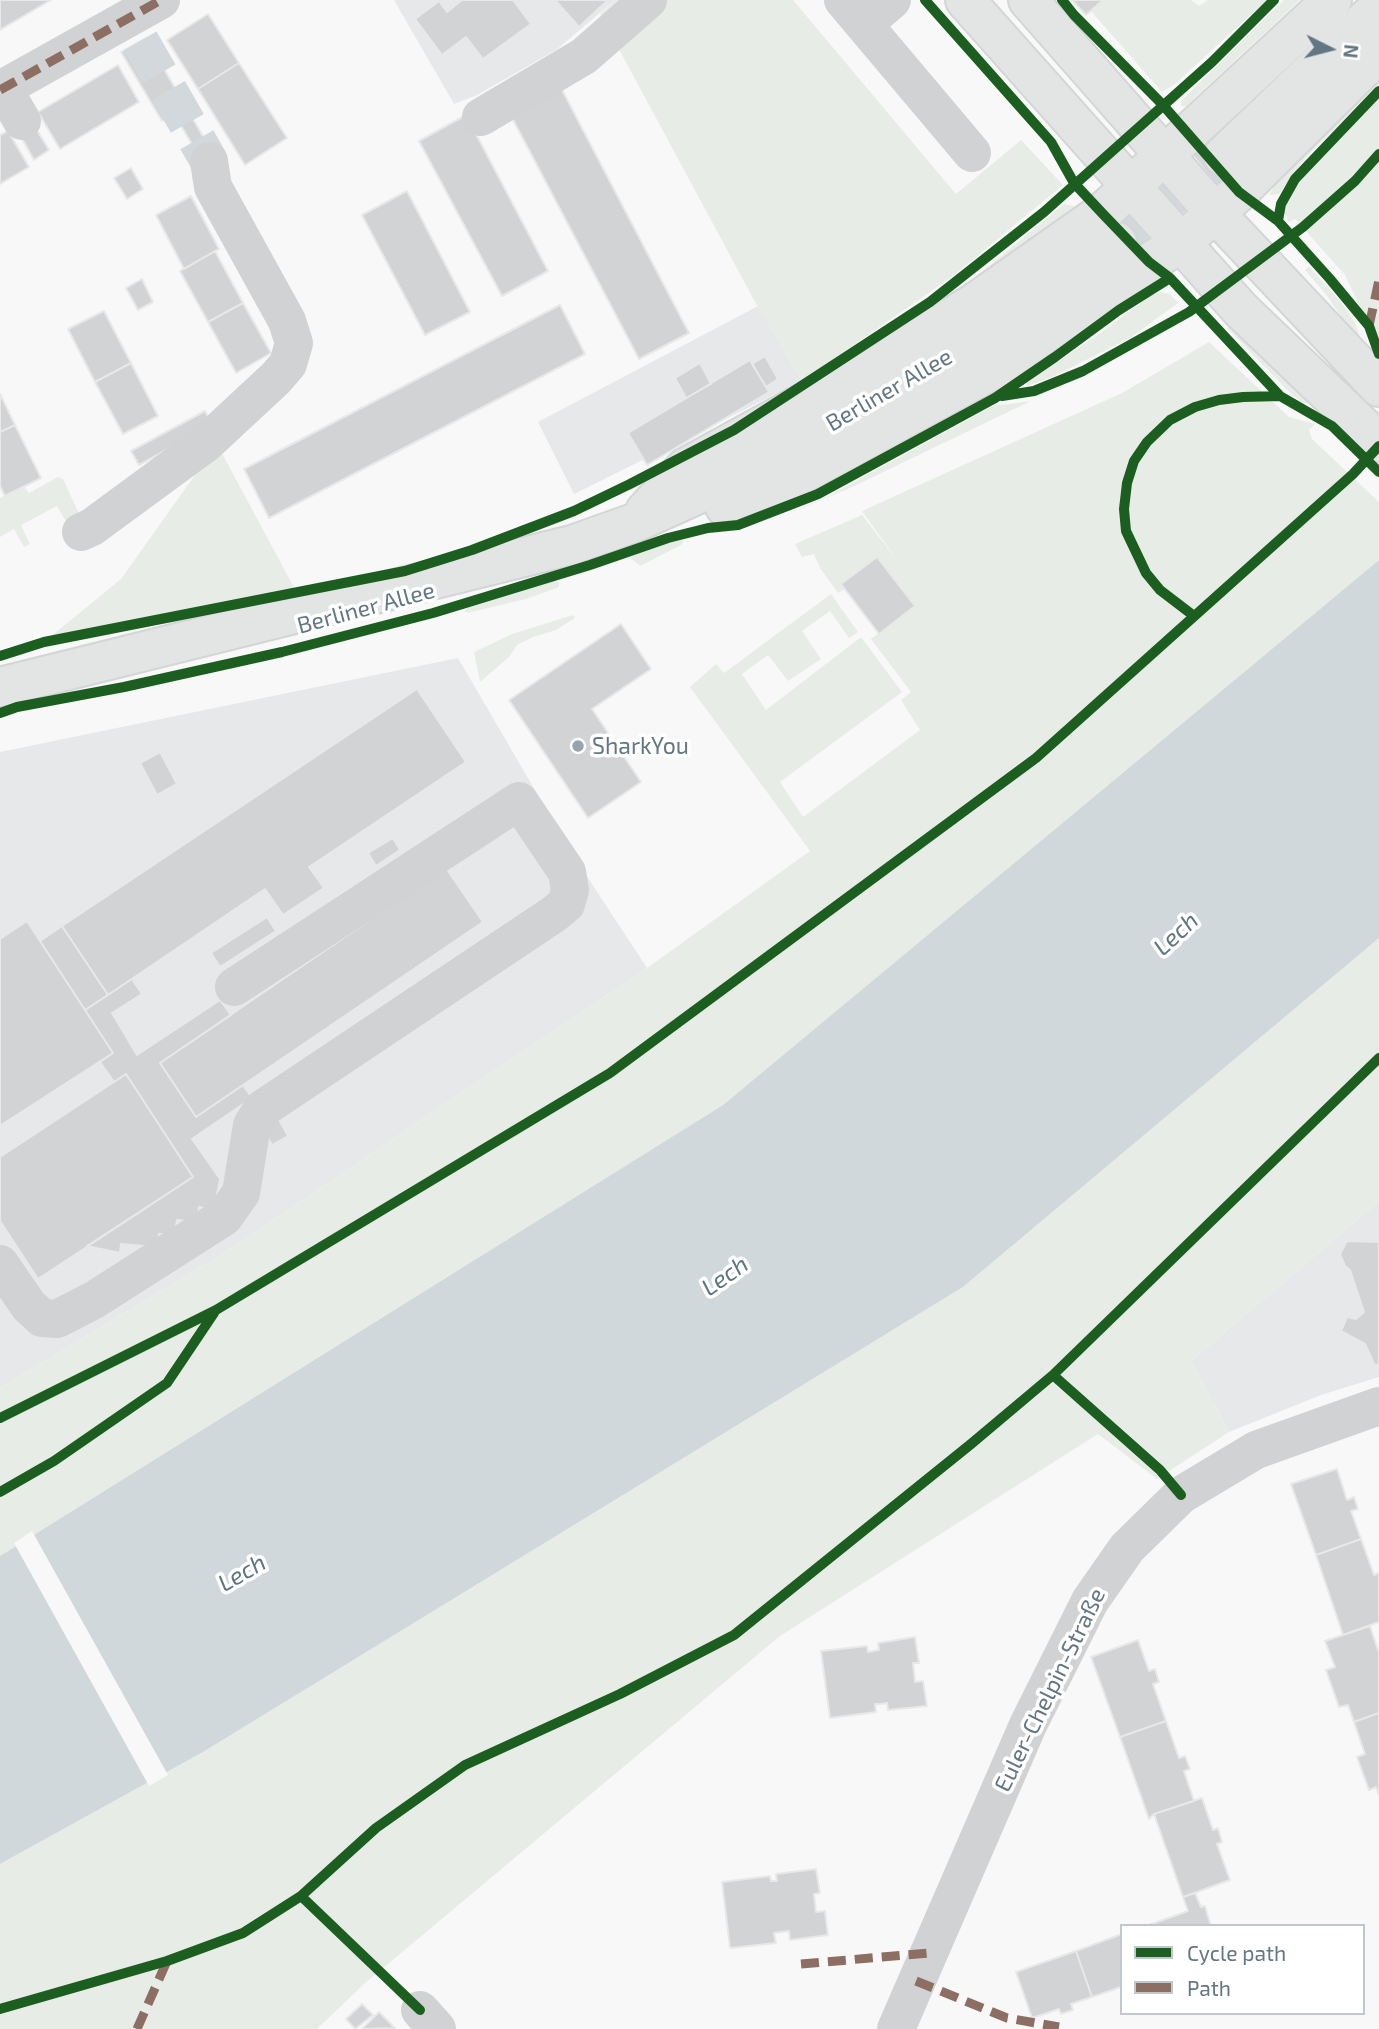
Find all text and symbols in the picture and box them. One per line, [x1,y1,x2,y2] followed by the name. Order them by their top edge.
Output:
[1295,14,1365,84] north arrow
[1339,43,1364,59] text: N
[821,343,957,437] street label: Berliner Allee
[294,576,438,640] street label: Berliner Allee
[592,732,689,760] place label: SharkYou
[570,738,586,754] marker: SharkYou
[1148,906,1204,962] water label: Lech
[696,1250,754,1302] water label: Lech
[213,1548,271,1598] water label: Lech
[989,1584,1111,1796] street label: Euler-Chelpin-Straße
[1120,1924,1365,2015] legend
[1187,1940,1286,1965] text: Cycle path
[1187,1975,1231,2000] text: Path

